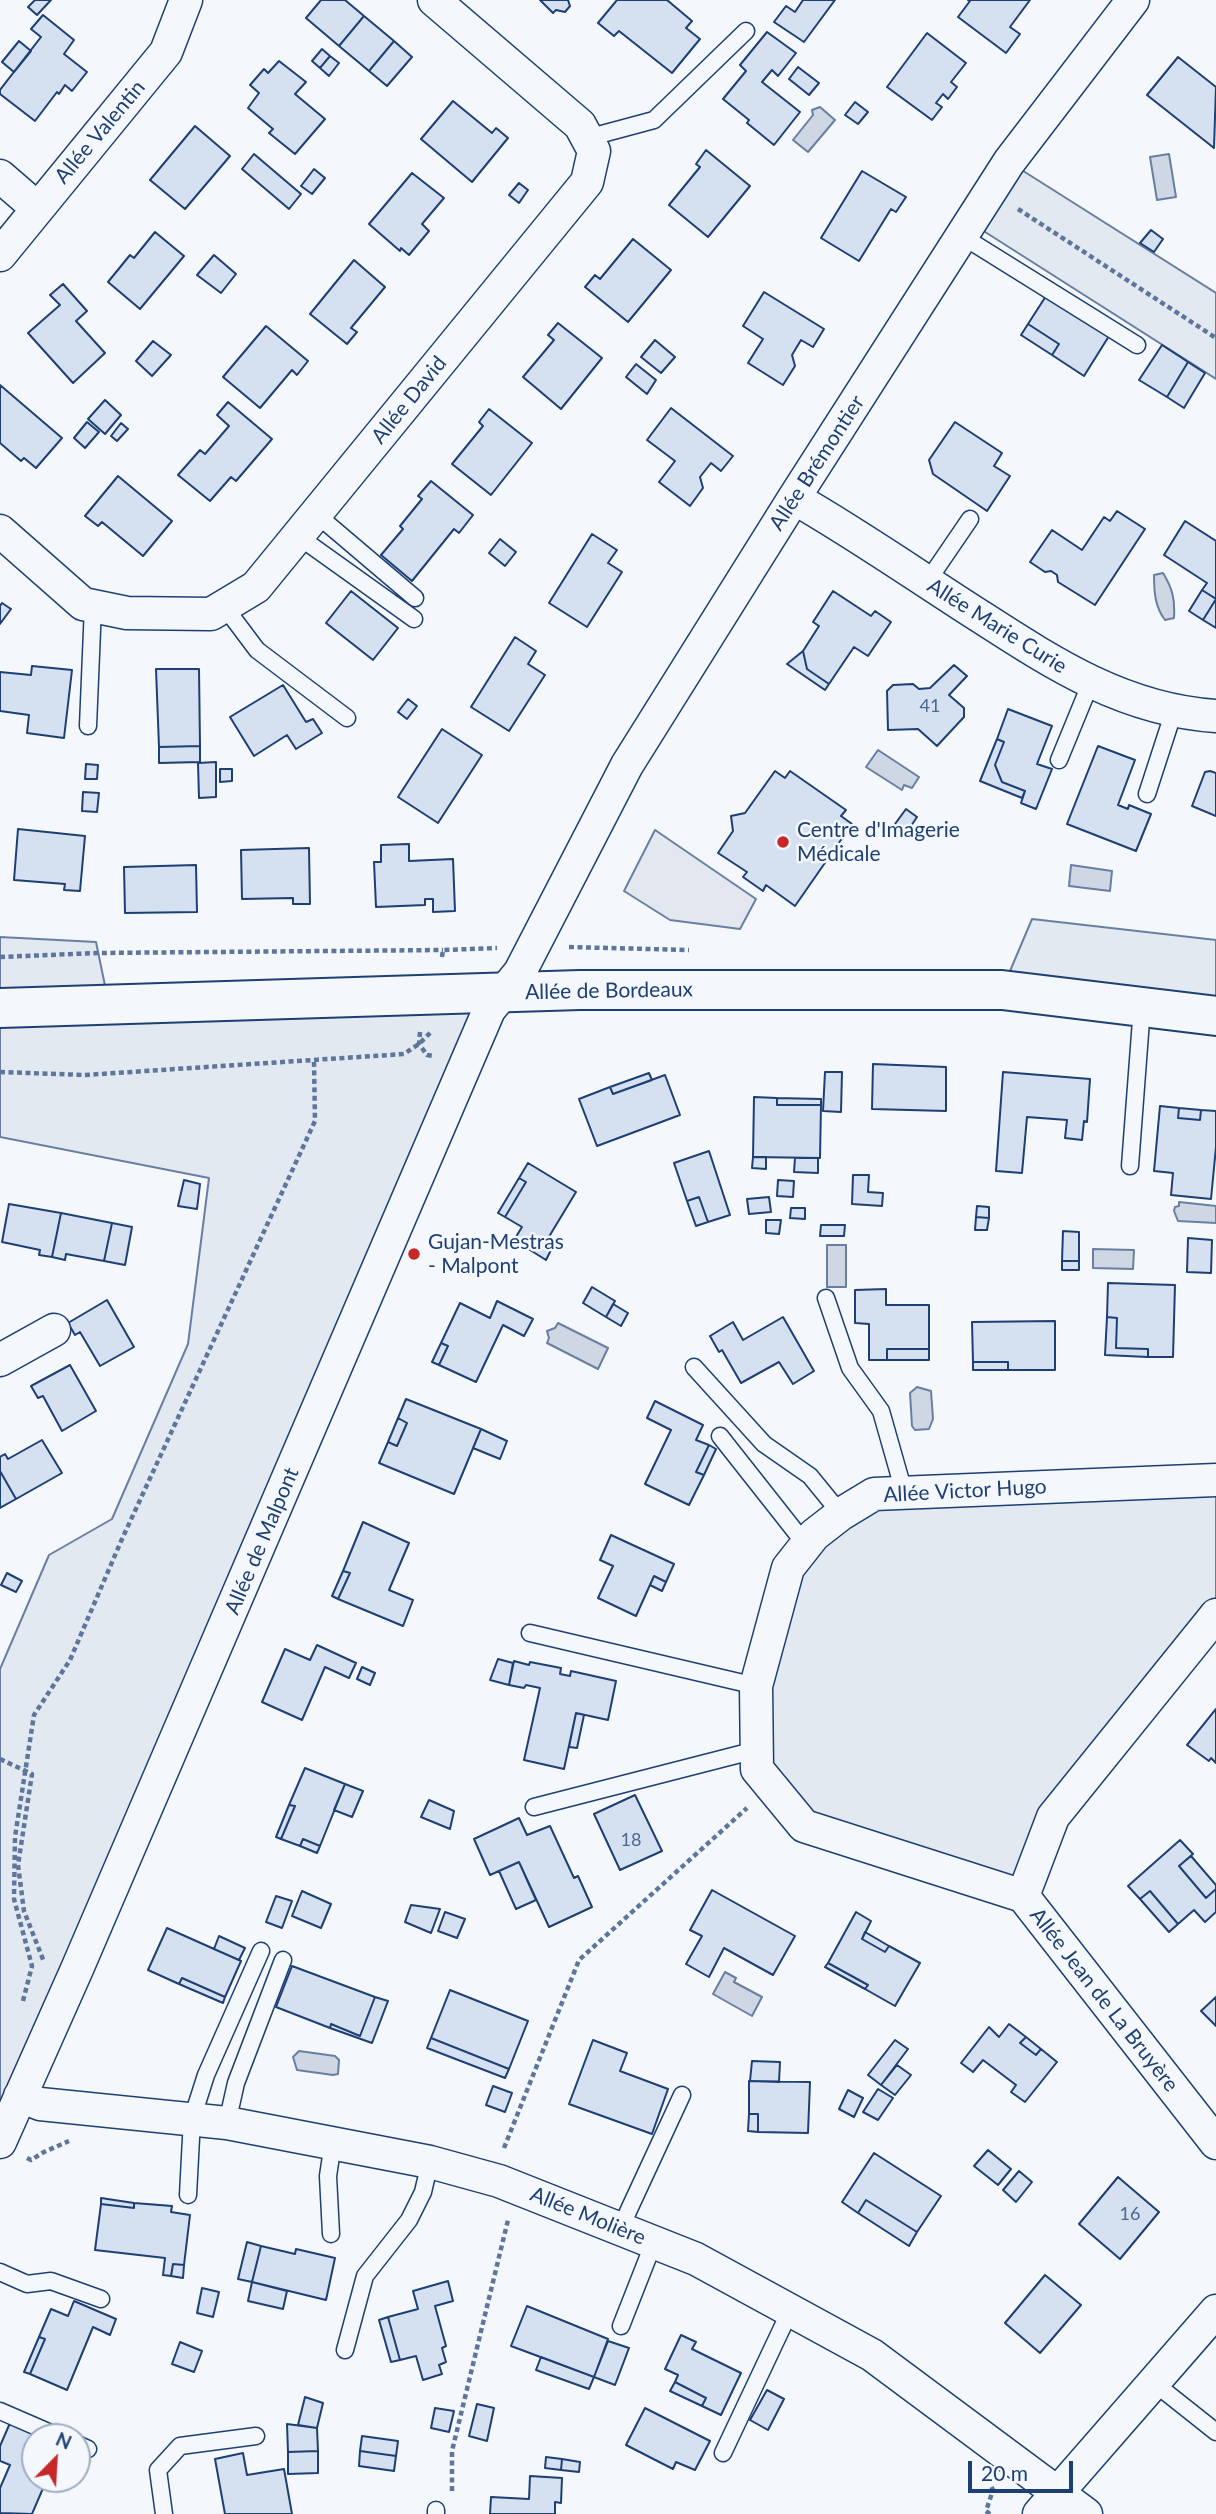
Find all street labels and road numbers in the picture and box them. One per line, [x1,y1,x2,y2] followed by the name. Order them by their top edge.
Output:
[50,75,150,189] street label: Allée Valentin
[366,351,452,449] street label: Allée David
[764,391,870,535] street label: Allée Brémontier
[923,573,1071,679] street label: Allée Marie Curie
[525,977,693,1005] street label: Allée de Bordeaux
[220,1464,304,1618] street label: Allée de Malpont
[883,1474,1047,1508] street label: Allée Victor Hugo
[1024,1903,1184,2097] street label: Allée Jean de La Bruyère
[527,2181,649,2251] street label: Allée Molière

